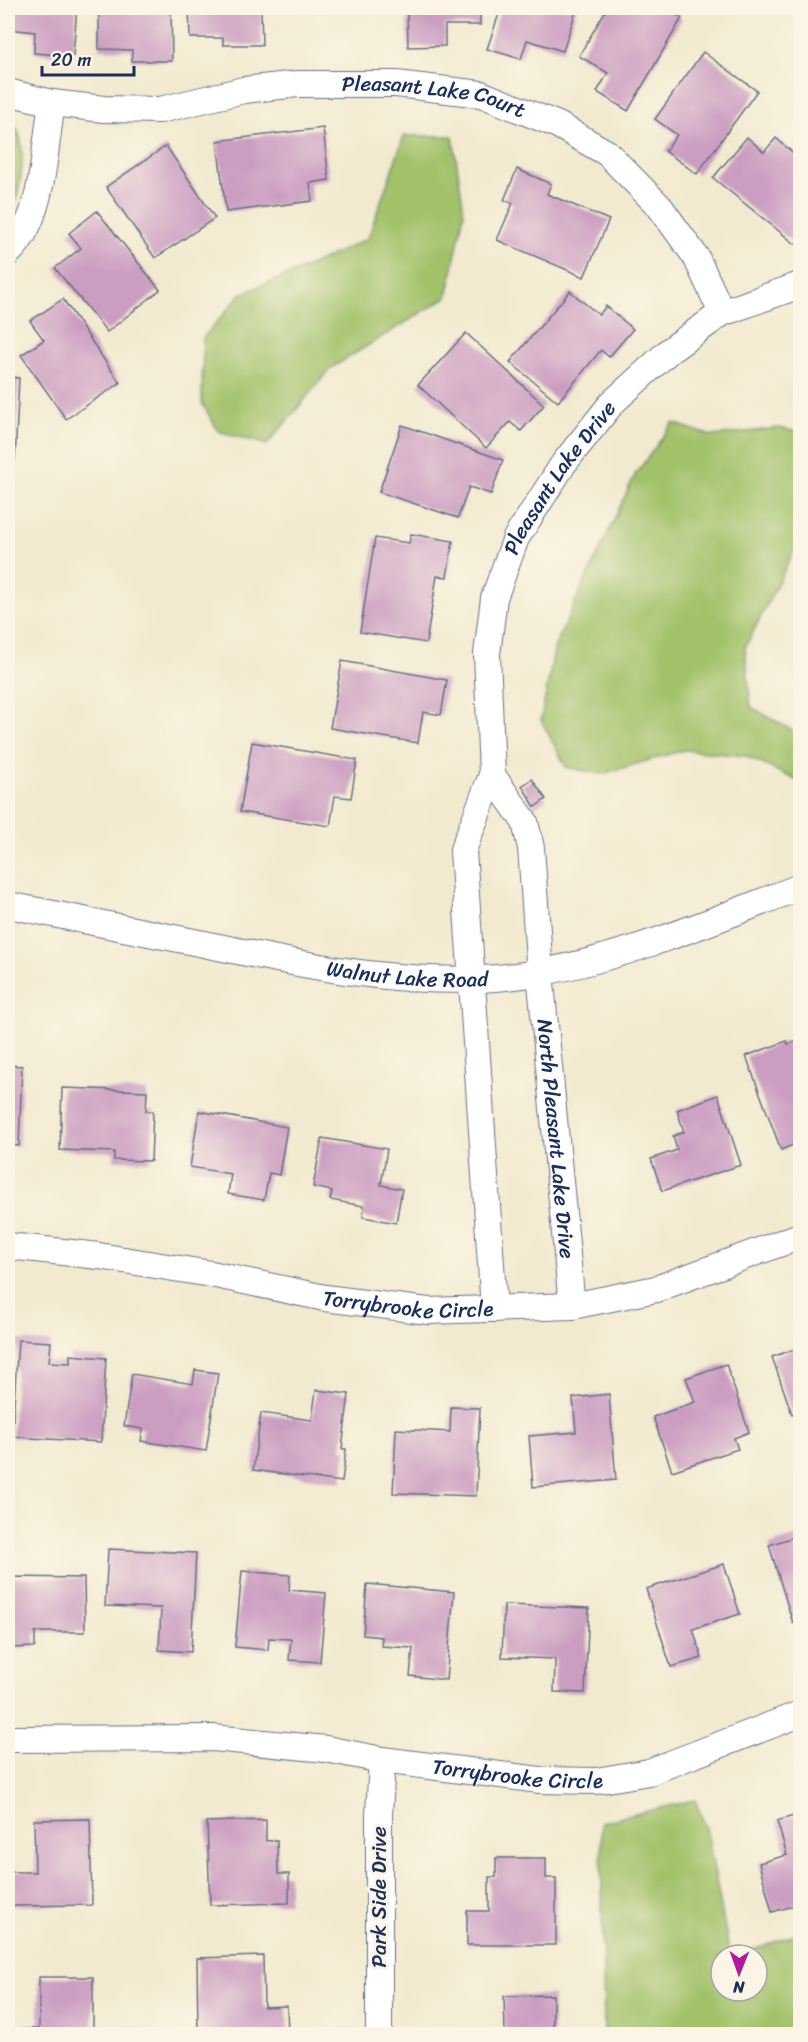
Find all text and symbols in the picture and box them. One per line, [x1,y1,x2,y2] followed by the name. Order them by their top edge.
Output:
[42,39,134,77] scale bar
[51,44,91,76] text: 20 m
[342,65,531,129] street label: Pleasant Lake Court
[492,392,626,560] street label: Pleasant Lake Drive
[324,949,491,999] street label: Walnut Lake Road
[526,1017,586,1261] street label: North Pleasant Lake Drive
[321,1279,494,1330] street label: Torrybrooke Circle
[430,1748,606,1800] street label: Torrybrooke Circle
[360,1826,398,1968] street label: Park Side Drive
[709,1943,769,2003] north arrow
[732,1973,746,2002] text: N

